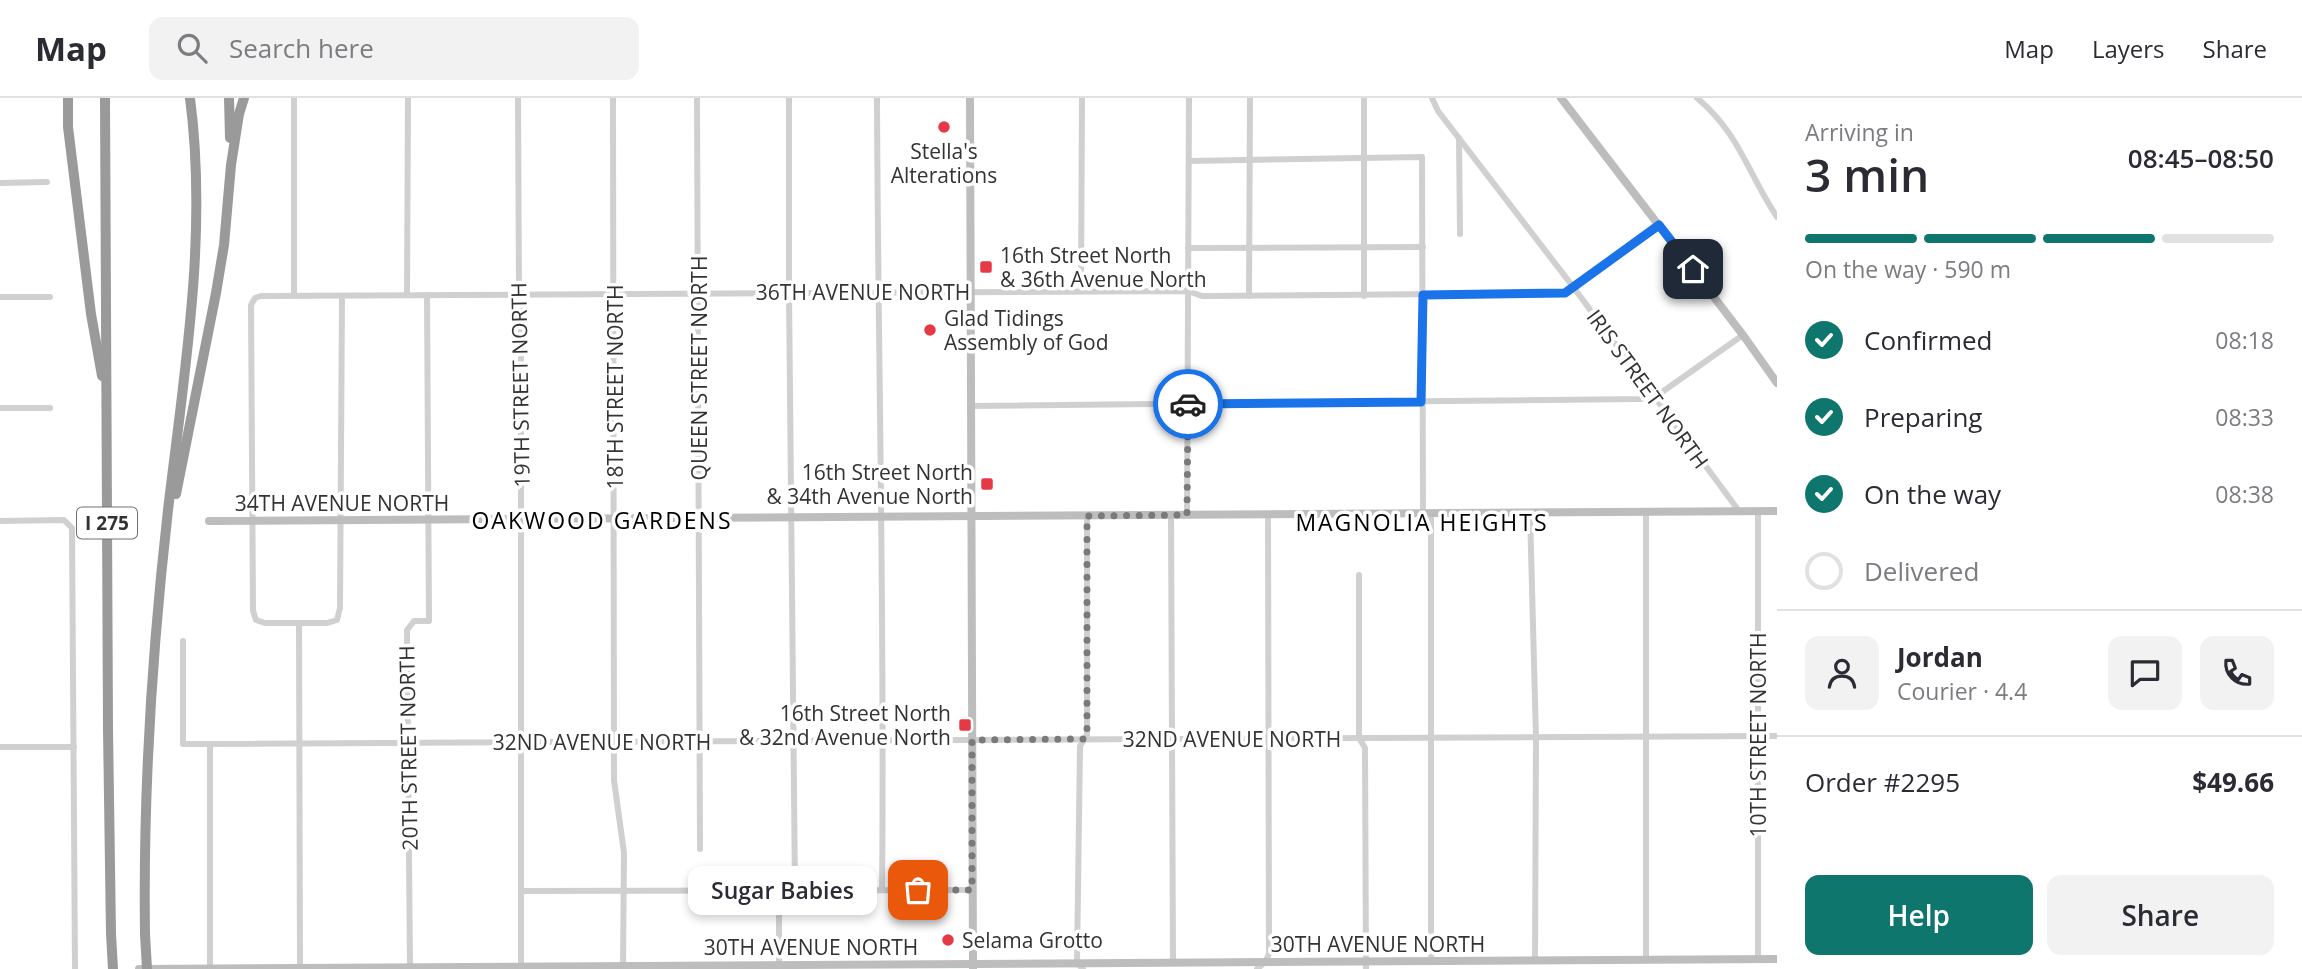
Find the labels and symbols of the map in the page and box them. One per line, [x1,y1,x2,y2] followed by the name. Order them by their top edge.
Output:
[936,119,952,135] marker: Stella's Alterations
[891,137,997,189] place label: Stella's Alterations
[1663,239,1723,299] pin
[1000,241,1207,293] place label: 16th Street North & 36th Avenue North
[685,256,713,480] street label: QUEEN STREET NORTH
[978,259,994,275] marker: 16th Street North & 36th Avenue North
[756,278,970,306] street label: 36TH AVENUE NORTH
[504,282,536,488] street label: 19TH STREET NORTH
[601,284,629,490] street label: 18TH STREET NORTH
[944,304,1109,356] place label: Glad Tidings Assembly of God
[1581,304,1715,474] street label: IRIS STREET NORTH
[922,322,938,338] marker: Glad Tidings Assembly of God
[1153,369,1223,439] courier
[766,458,973,510] place label: 16th Street North & 34th Avenue North
[979,476,995,492] marker: 16th Street North & 34th Avenue North
[235,489,449,517] street label: 34TH AVENUE NORTH
[471,504,733,536] district label: OAKWOOD GARDENS
[1295,506,1549,538] district label: MAGNOLIA HEIGHTS
[77,508,137,538] road number: I 275
[1744,632,1772,838] street label: 10TH STREET NORTH
[392,645,424,851] street label: 20TH STREET NORTH
[739,699,951,751] place label: 16th Street North & 32nd Avenue North
[957,717,973,733] marker: 16th Street North & 32nd Avenue North
[1123,725,1341,753] street label: 32ND AVENUE NORTH
[493,728,711,756] street label: 32ND AVENUE NORTH
[888,860,948,920] pin
[687,866,876,914] callout: Sugar Babies
[962,926,1103,954] place label: Selama Grotto
[1271,930,1485,958] street label: 30TH AVENUE NORTH
[940,932,956,948] marker: Selama Grotto
[704,933,918,961] street label: 30TH AVENUE NORTH

